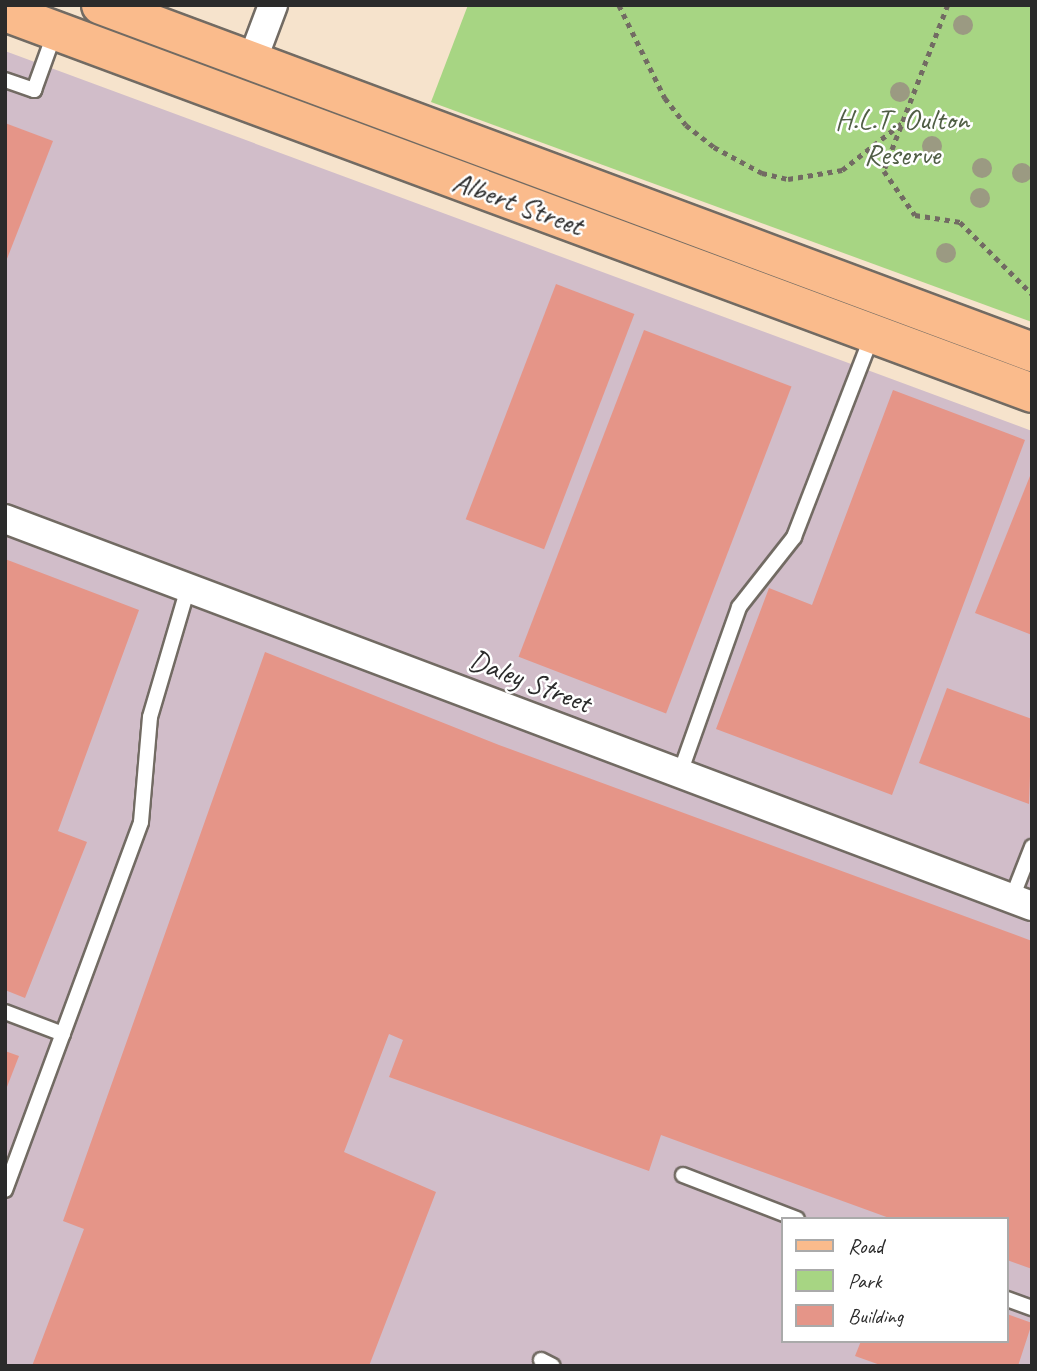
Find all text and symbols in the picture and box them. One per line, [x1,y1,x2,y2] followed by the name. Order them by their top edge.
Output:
[835,101,969,172] park label: H.L.T. Oulton Reserve
[448,163,588,243] street label: Albert Street
[464,641,596,721] street label: Daley Street
[782,1217,1009,1343] legend
[848,1233,883,1259] text: Road
[848,1268,881,1294] text: Park
[848,1303,903,1329] text: Building

